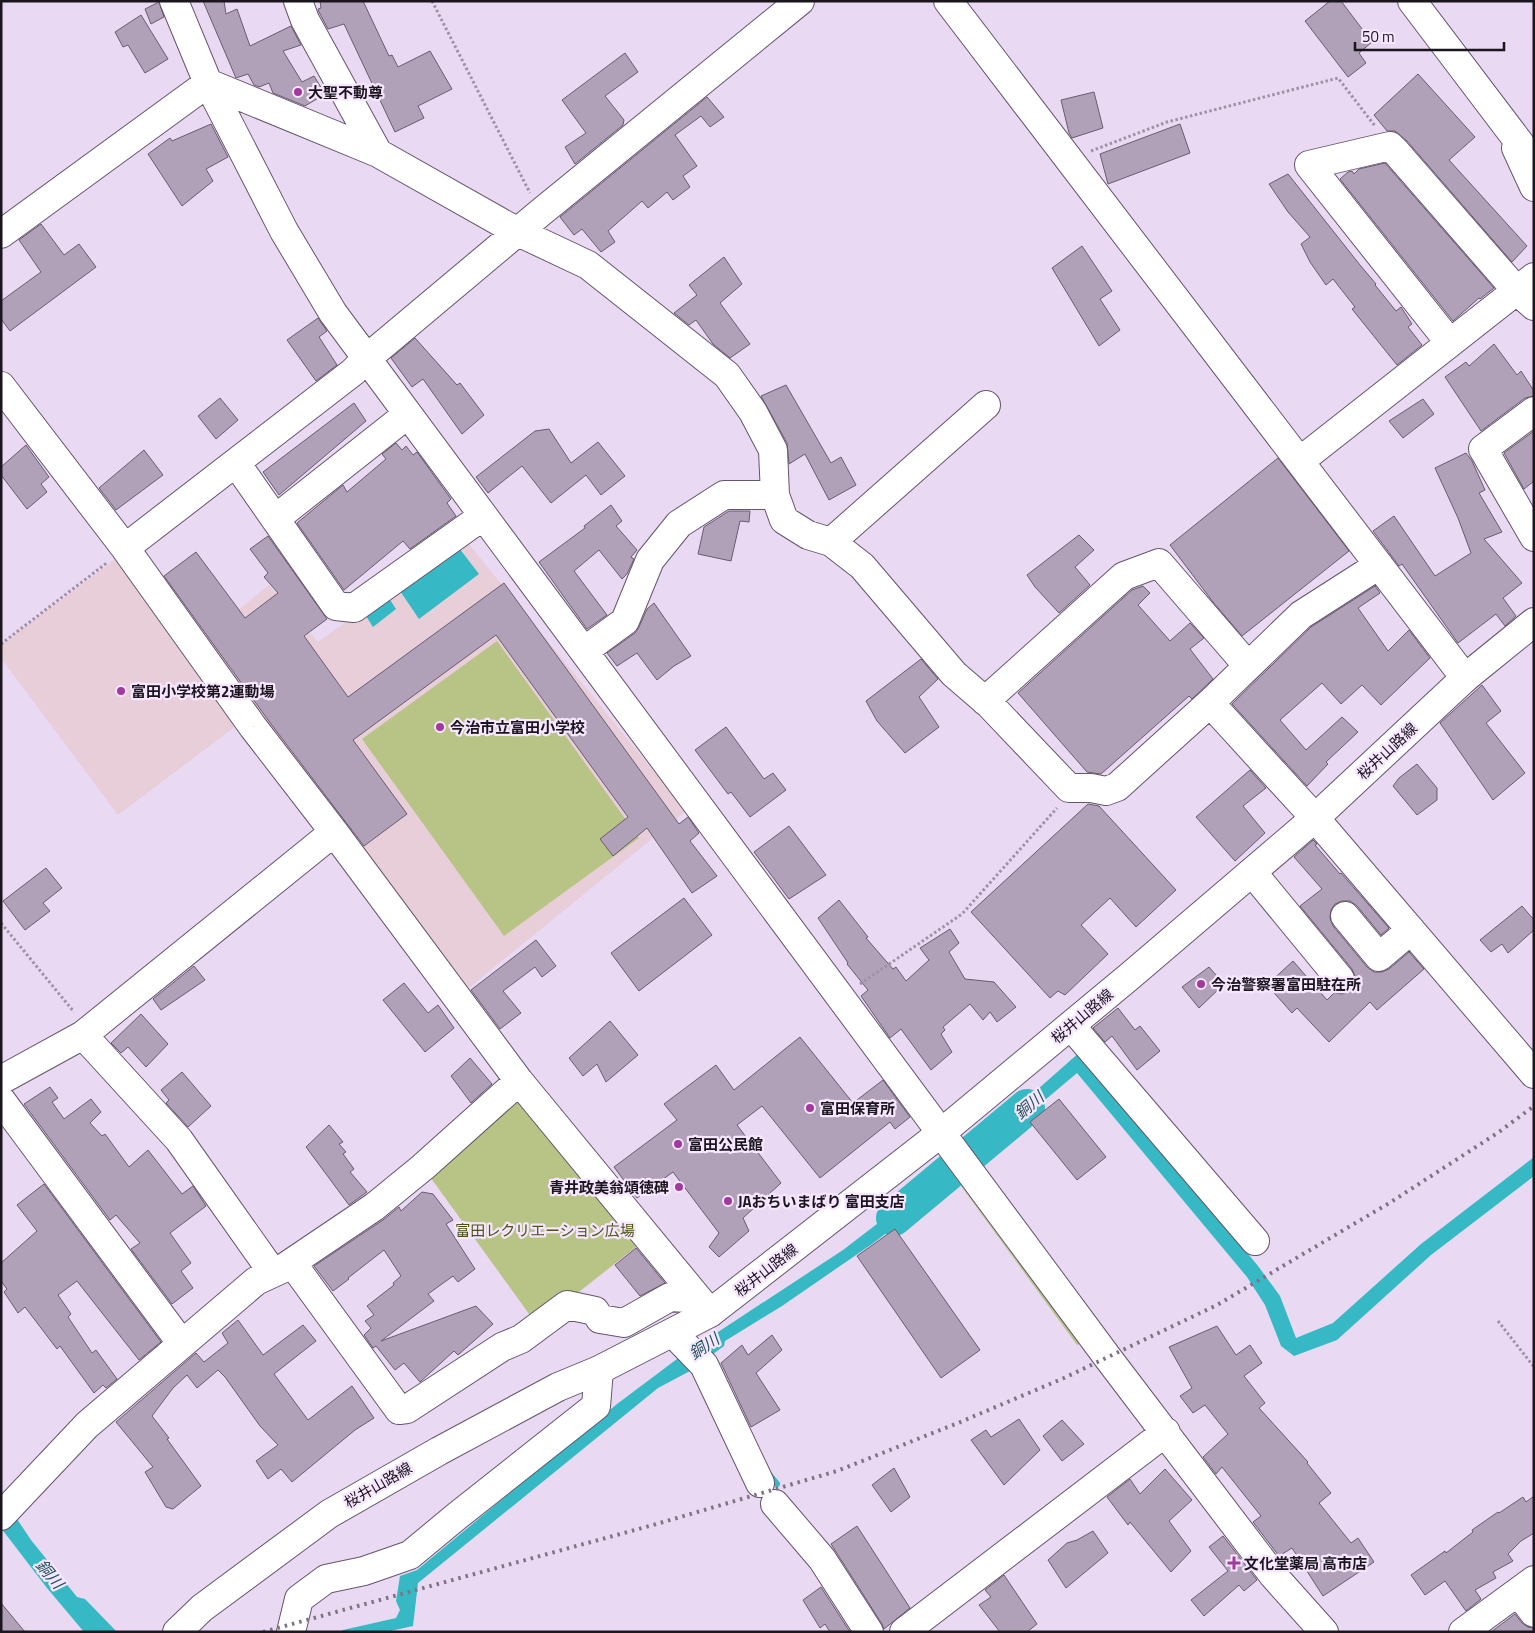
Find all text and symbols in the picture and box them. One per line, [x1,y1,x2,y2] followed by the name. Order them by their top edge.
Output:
[1355,20,1504,52] scale bar
[1362,25,1395,48] text: 50 m
[308,81,383,104] place label: 大聖不動尊
[292,86,304,98] marker: 大聖不動尊
[131,680,274,703] place label: 富田小学校第2運動場
[115,685,127,697] marker: 富田小学校第2運動場
[450,716,585,739] place label: 今治市立富田小学校
[1352,717,1422,785] street label: 桜井山路線
[434,721,446,733] marker: 今治市立富田小学校
[1211,973,1361,996] place label: 今治警察署富田駐在所
[1195,978,1207,990] marker: 今治警察署富田駐在所
[1046,983,1118,1049] street label: 桜井山路線
[1009,1084,1050,1124] water label: 銅川
[820,1097,895,1120] place label: 富田保育所
[804,1102,816,1114] marker: 富田保育所
[688,1133,763,1156] place label: 富田公民館
[672,1138,684,1150] marker: 富田公民館
[549,1176,669,1199] place label: 青井政美翁頌徳碑
[673,1181,685,1193] marker: 青井政美翁頌徳碑
[738,1190,905,1213] place label: JAおちいまばり 富田支店
[722,1195,734,1207] marker: JAおちいまばり 富田支店
[455,1219,635,1242] park label: 富田レクリエーション広場
[729,1238,803,1302] street label: 桜井山路線
[684,1326,726,1365] water label: 銅川
[340,1456,416,1514] street label: 桜井山路線
[1244,1552,1367,1575] place label: 文化堂薬局 高市店
[31,1554,71,1595] water label: 銅川
[1228,1557,1240,1569] marker: 文化堂薬局 高市店

